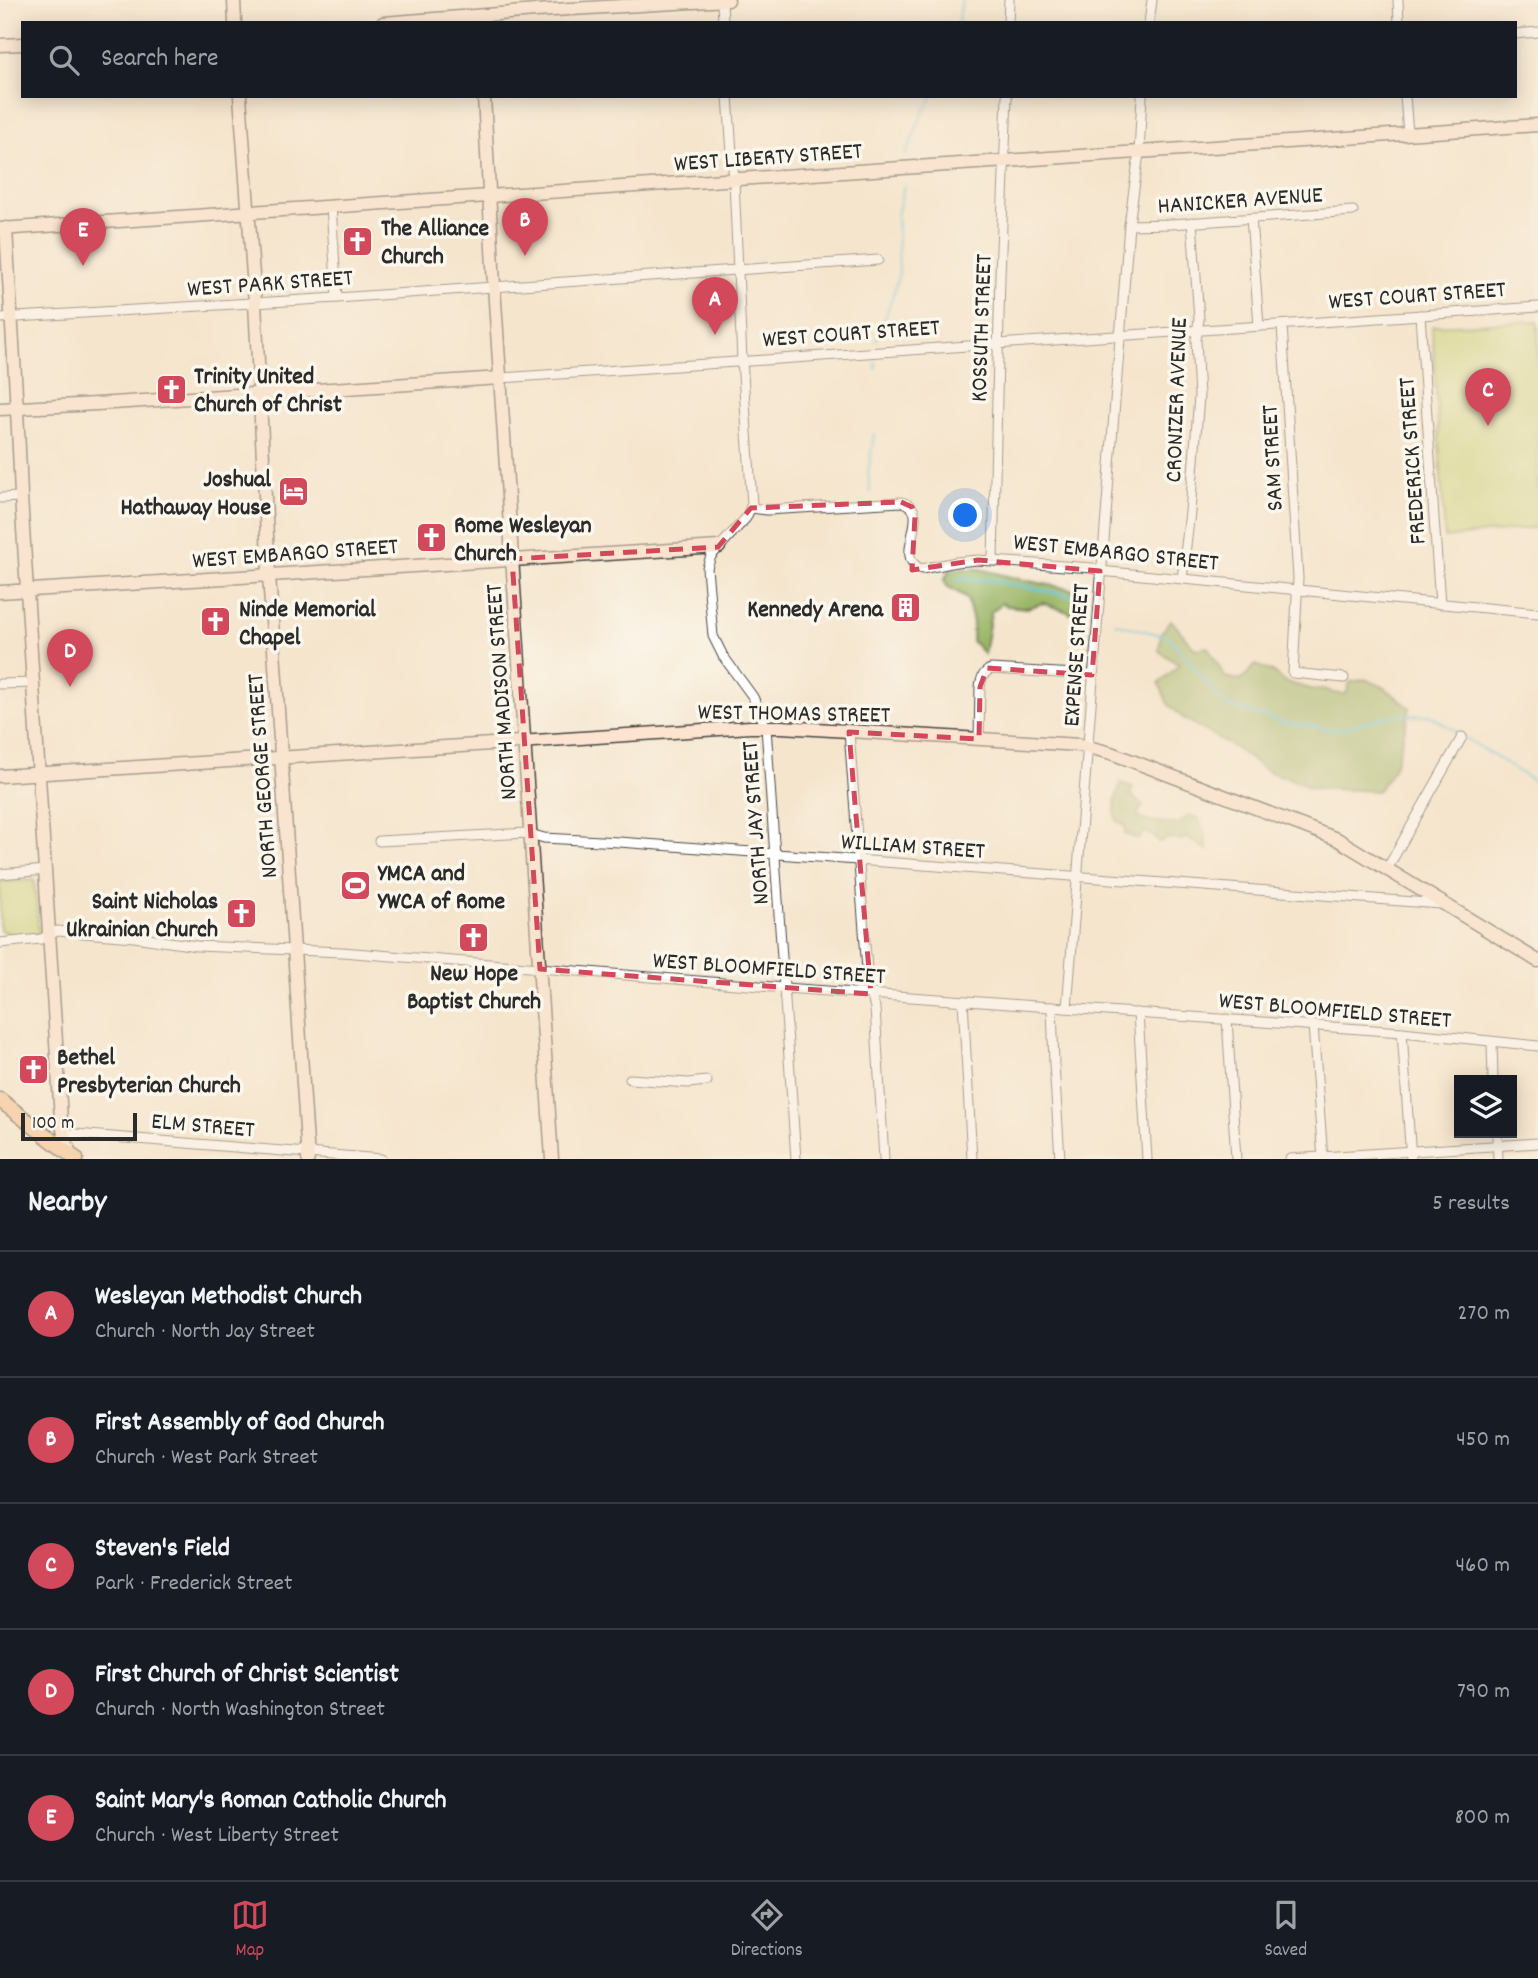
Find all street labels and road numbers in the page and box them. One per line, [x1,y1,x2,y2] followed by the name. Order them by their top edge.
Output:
[673,135,864,183] street label: WEST LIBERTY STREET
[1156,179,1324,225] street label: HANICKER AVENUE
[963,253,1003,403] street label: KOSSUTH STREET
[186,262,355,308] street label: WEST PARK STREET
[1327,274,1507,320] street label: WEST COURT STREET
[761,312,941,358] street label: WEST COURT STREET
[1158,317,1198,483] street label: CRONIZER AVENUE
[1391,376,1437,545] street label: FREDERICK STREET
[1254,403,1294,512] street label: SAM STREET
[1011,526,1220,582] street label: WEST EMBARGO STREET
[191,531,400,579] street label: WEST EMBARGO STREET
[478,582,528,801] street label: NORTH MADISON STREET
[1056,582,1100,728] street label: EXPENSE STREET
[240,672,288,879] street label: NORTH GEORGE STREET
[697,696,891,734] street label: WEST THOMAS STREET
[734,739,780,906] street label: NORTH JAY STREET
[840,826,986,870] street label: WILLIAM STREET
[651,945,887,995] street label: WEST BLOOMFIELD STREET
[1217,985,1453,1039] street label: WEST BLOOMFIELD STREET
[150,1106,256,1148] street label: ELM STREET

